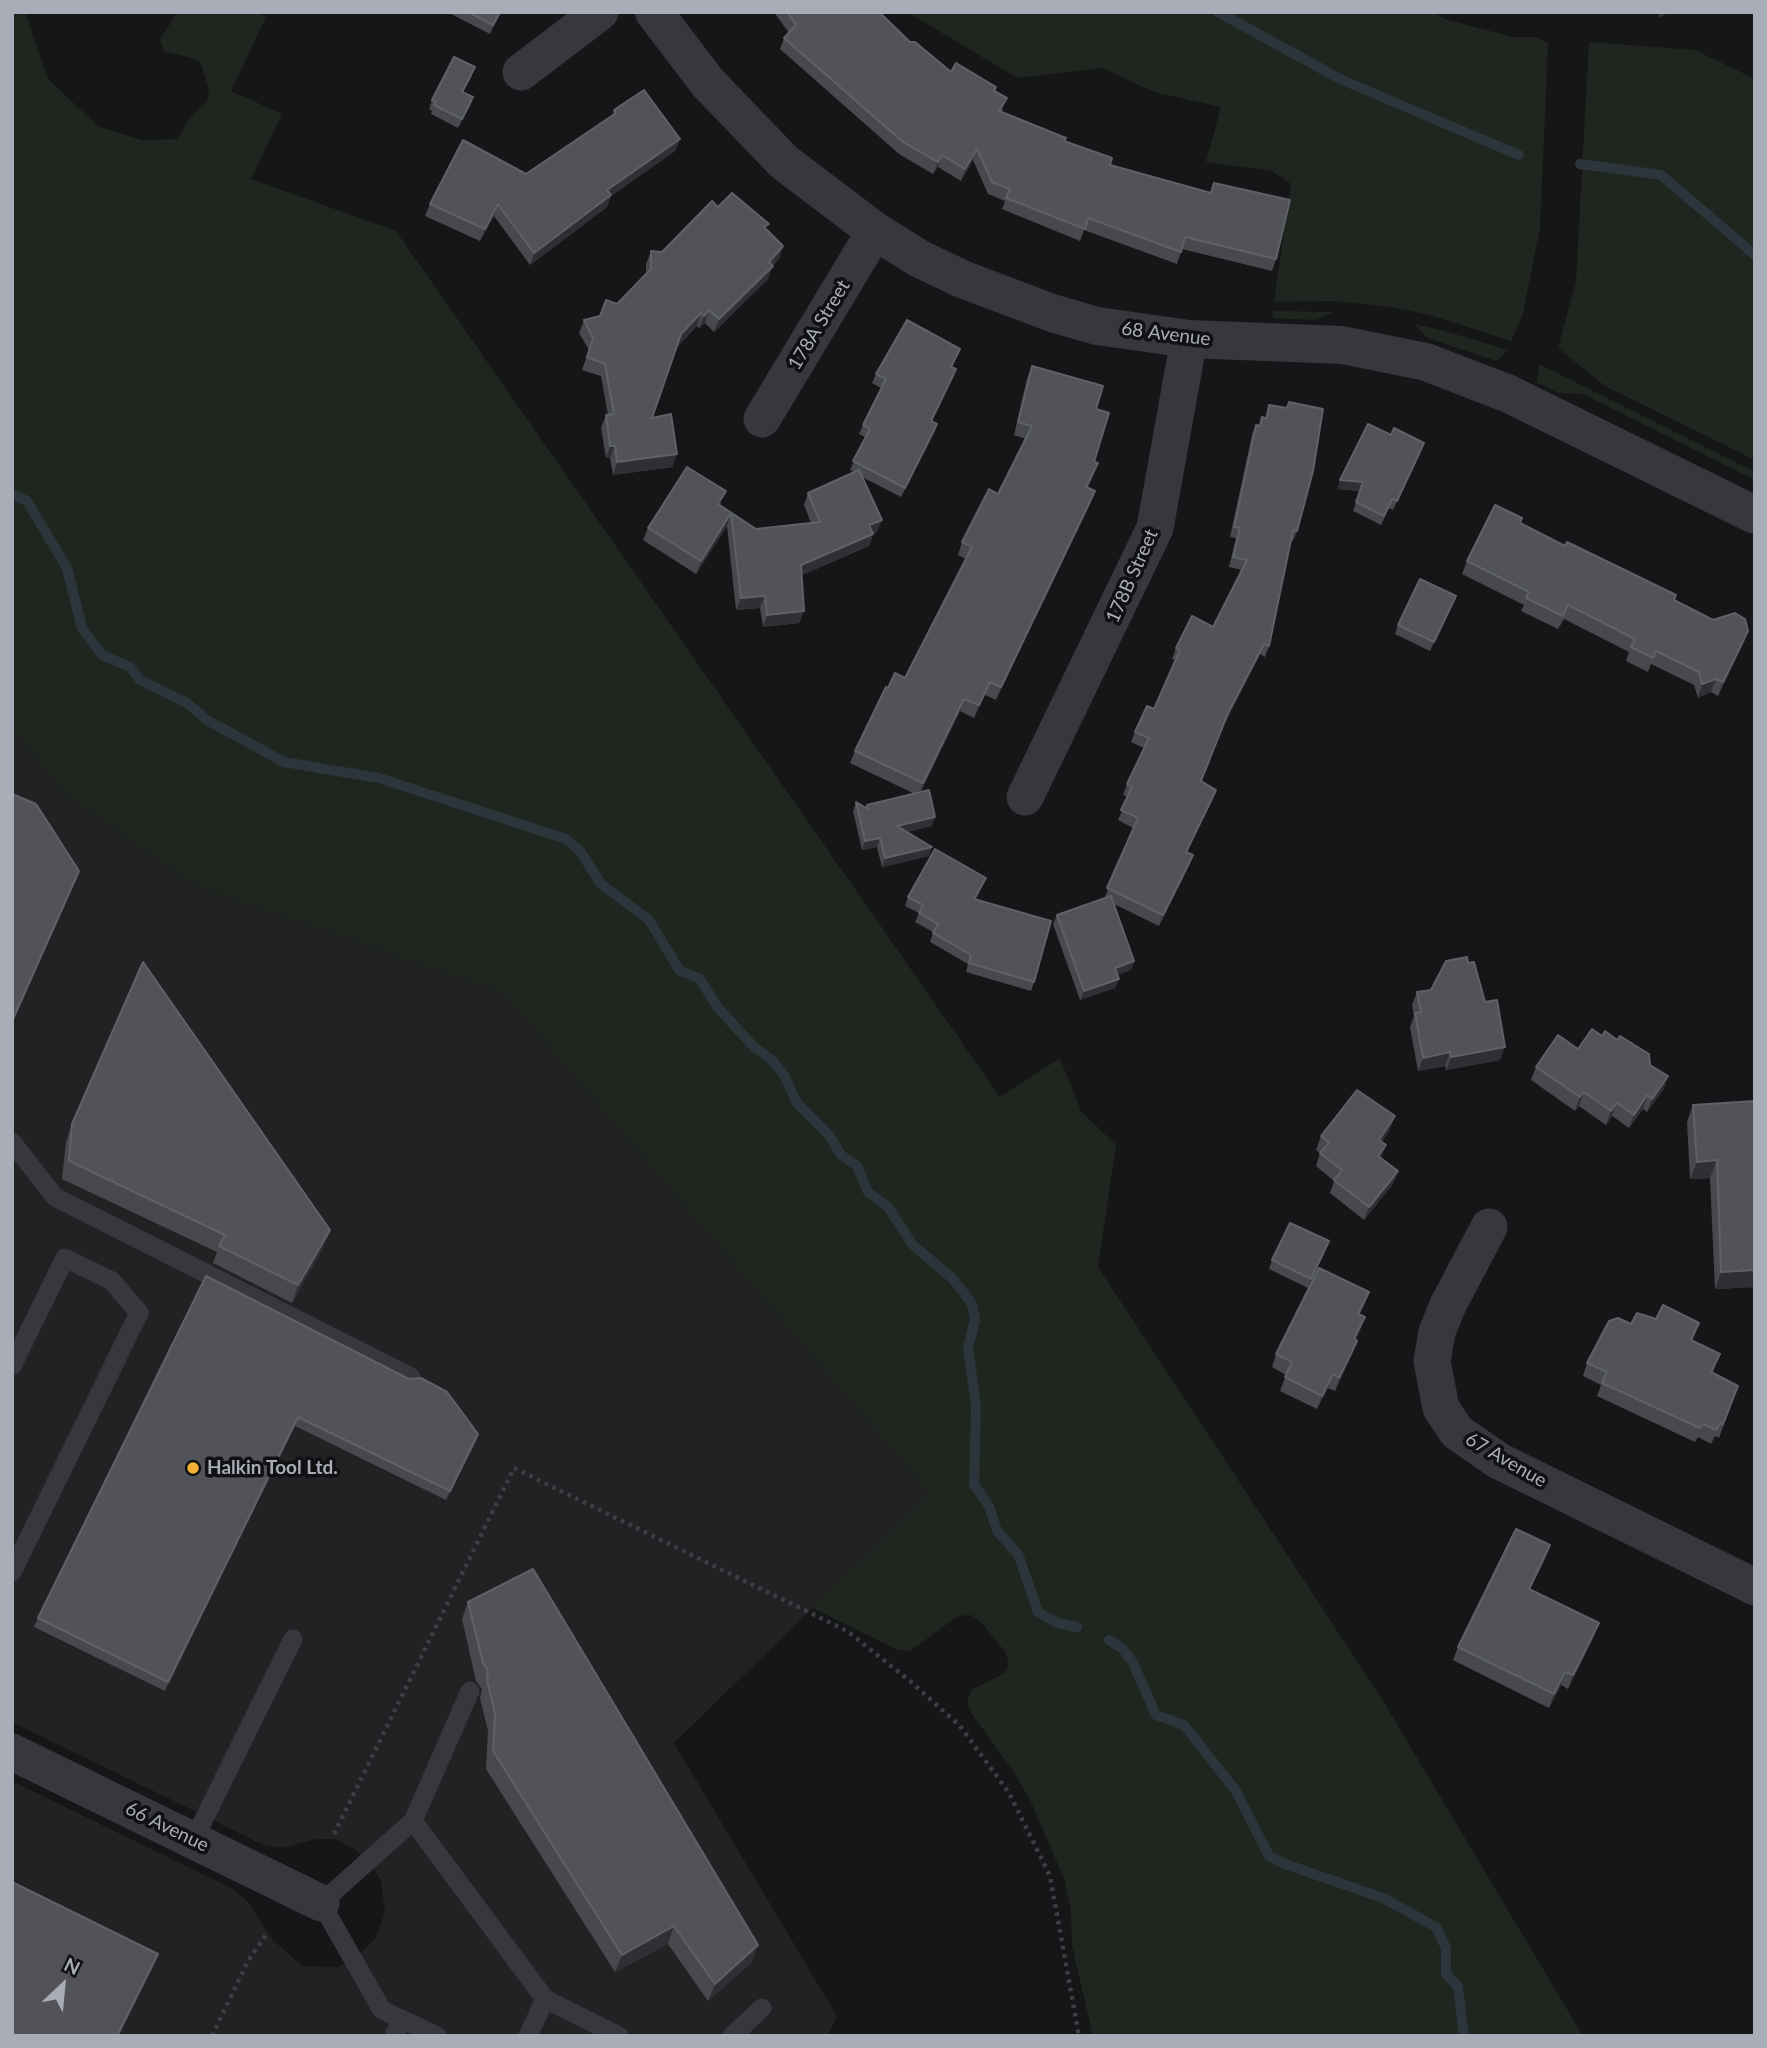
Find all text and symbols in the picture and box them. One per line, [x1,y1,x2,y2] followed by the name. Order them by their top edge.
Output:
[783,276,855,374] street label: 178A Street
[1120,317,1212,351] street label: 68 Avenue
[1101,526,1163,626] street label: 178B Street
[1461,1428,1551,1492] street label: 67 Avenue
[207,1457,338,1479] place label: Halkin Tool Ltd.
[185,1460,201,1476] marker: Halkin Tool Ltd.
[122,1797,212,1857] street label: 66 Avenue
[28,1950,98,2020] north arrow
[61,1952,84,1979] text: N

